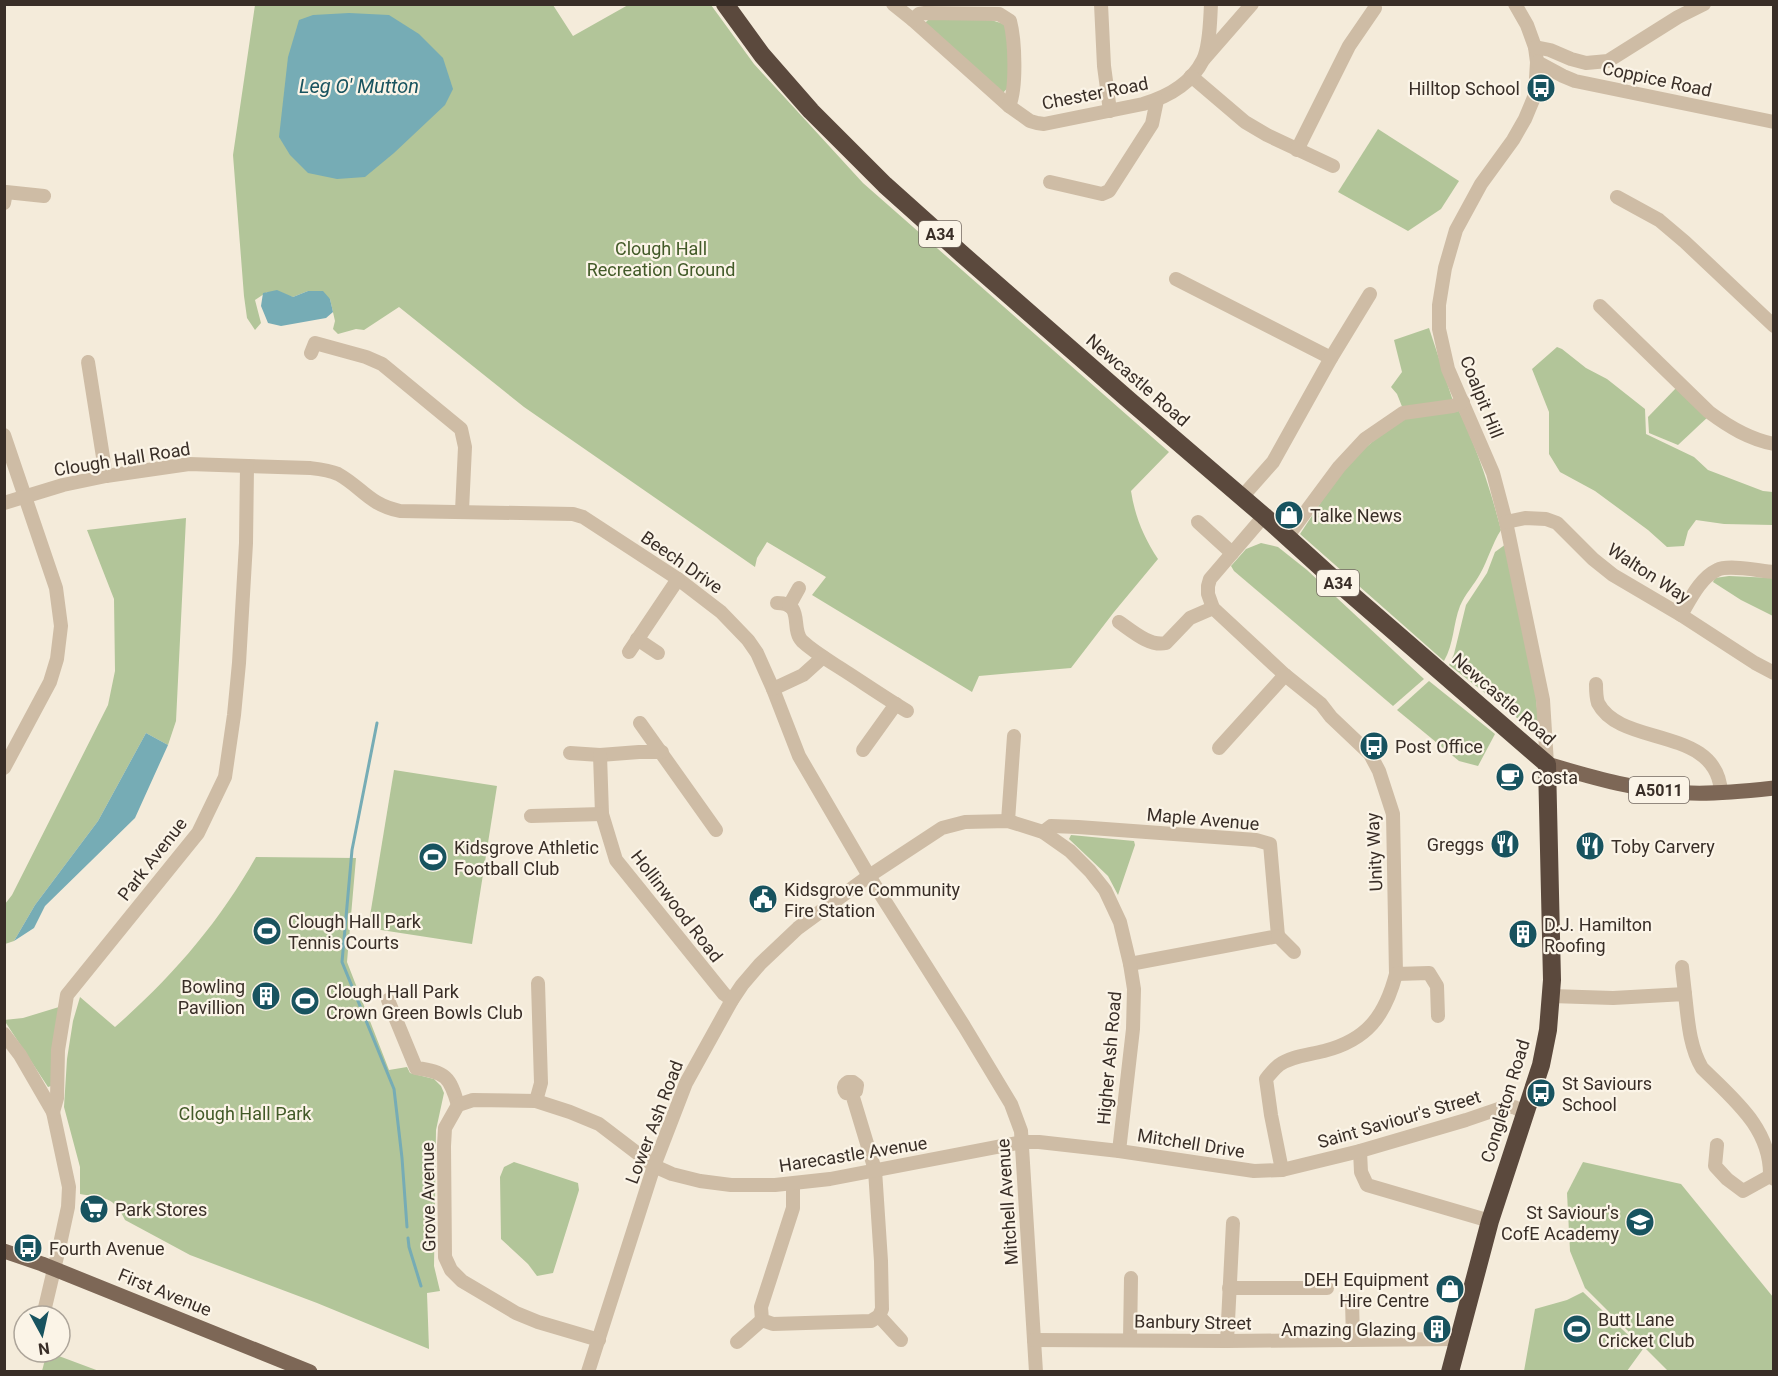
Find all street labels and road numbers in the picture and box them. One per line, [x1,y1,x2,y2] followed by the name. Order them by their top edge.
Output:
[1600,57,1714,101] street label: Coppice Road
[1040,72,1150,114] street label: Chester Road
[919,221,961,247] road number: A34
[1082,329,1194,431] street label: Newcastle Road
[1456,353,1508,441] street label: Coalpit Hill
[52,438,192,480] street label: Clough Hall Road
[637,526,727,598] street label: Beech Drive
[1604,539,1695,608] street label: Walton Way
[1317,570,1359,596] road number: A34
[1448,648,1560,750] street label: Newcastle Road
[1629,777,1689,803] road number: A5011
[1146,804,1260,834] street label: Maple Avenue
[1361,812,1387,892] street label: Unity Way
[113,813,191,905] street label: Park Avenue
[627,846,727,966] street label: Hollinwood Road
[1093,990,1125,1126] street label: Higher Ash Road
[1476,1037,1534,1165] street label: Congleton Road
[621,1057,687,1187] street label: Lower Ash Road
[1315,1086,1483,1152] street label: Saint Saviour's Street
[1136,1124,1246,1162] street label: Mitchell Drive
[777,1132,929,1176] street label: Harecastle Avenue
[992,1138,1022,1266] street label: Mitchell Avenue
[417,1142,439,1252] street label: Grove Avenue
[115,1264,215,1320] street label: First Avenue
[1134,1310,1252,1334] street label: Banbury Street

